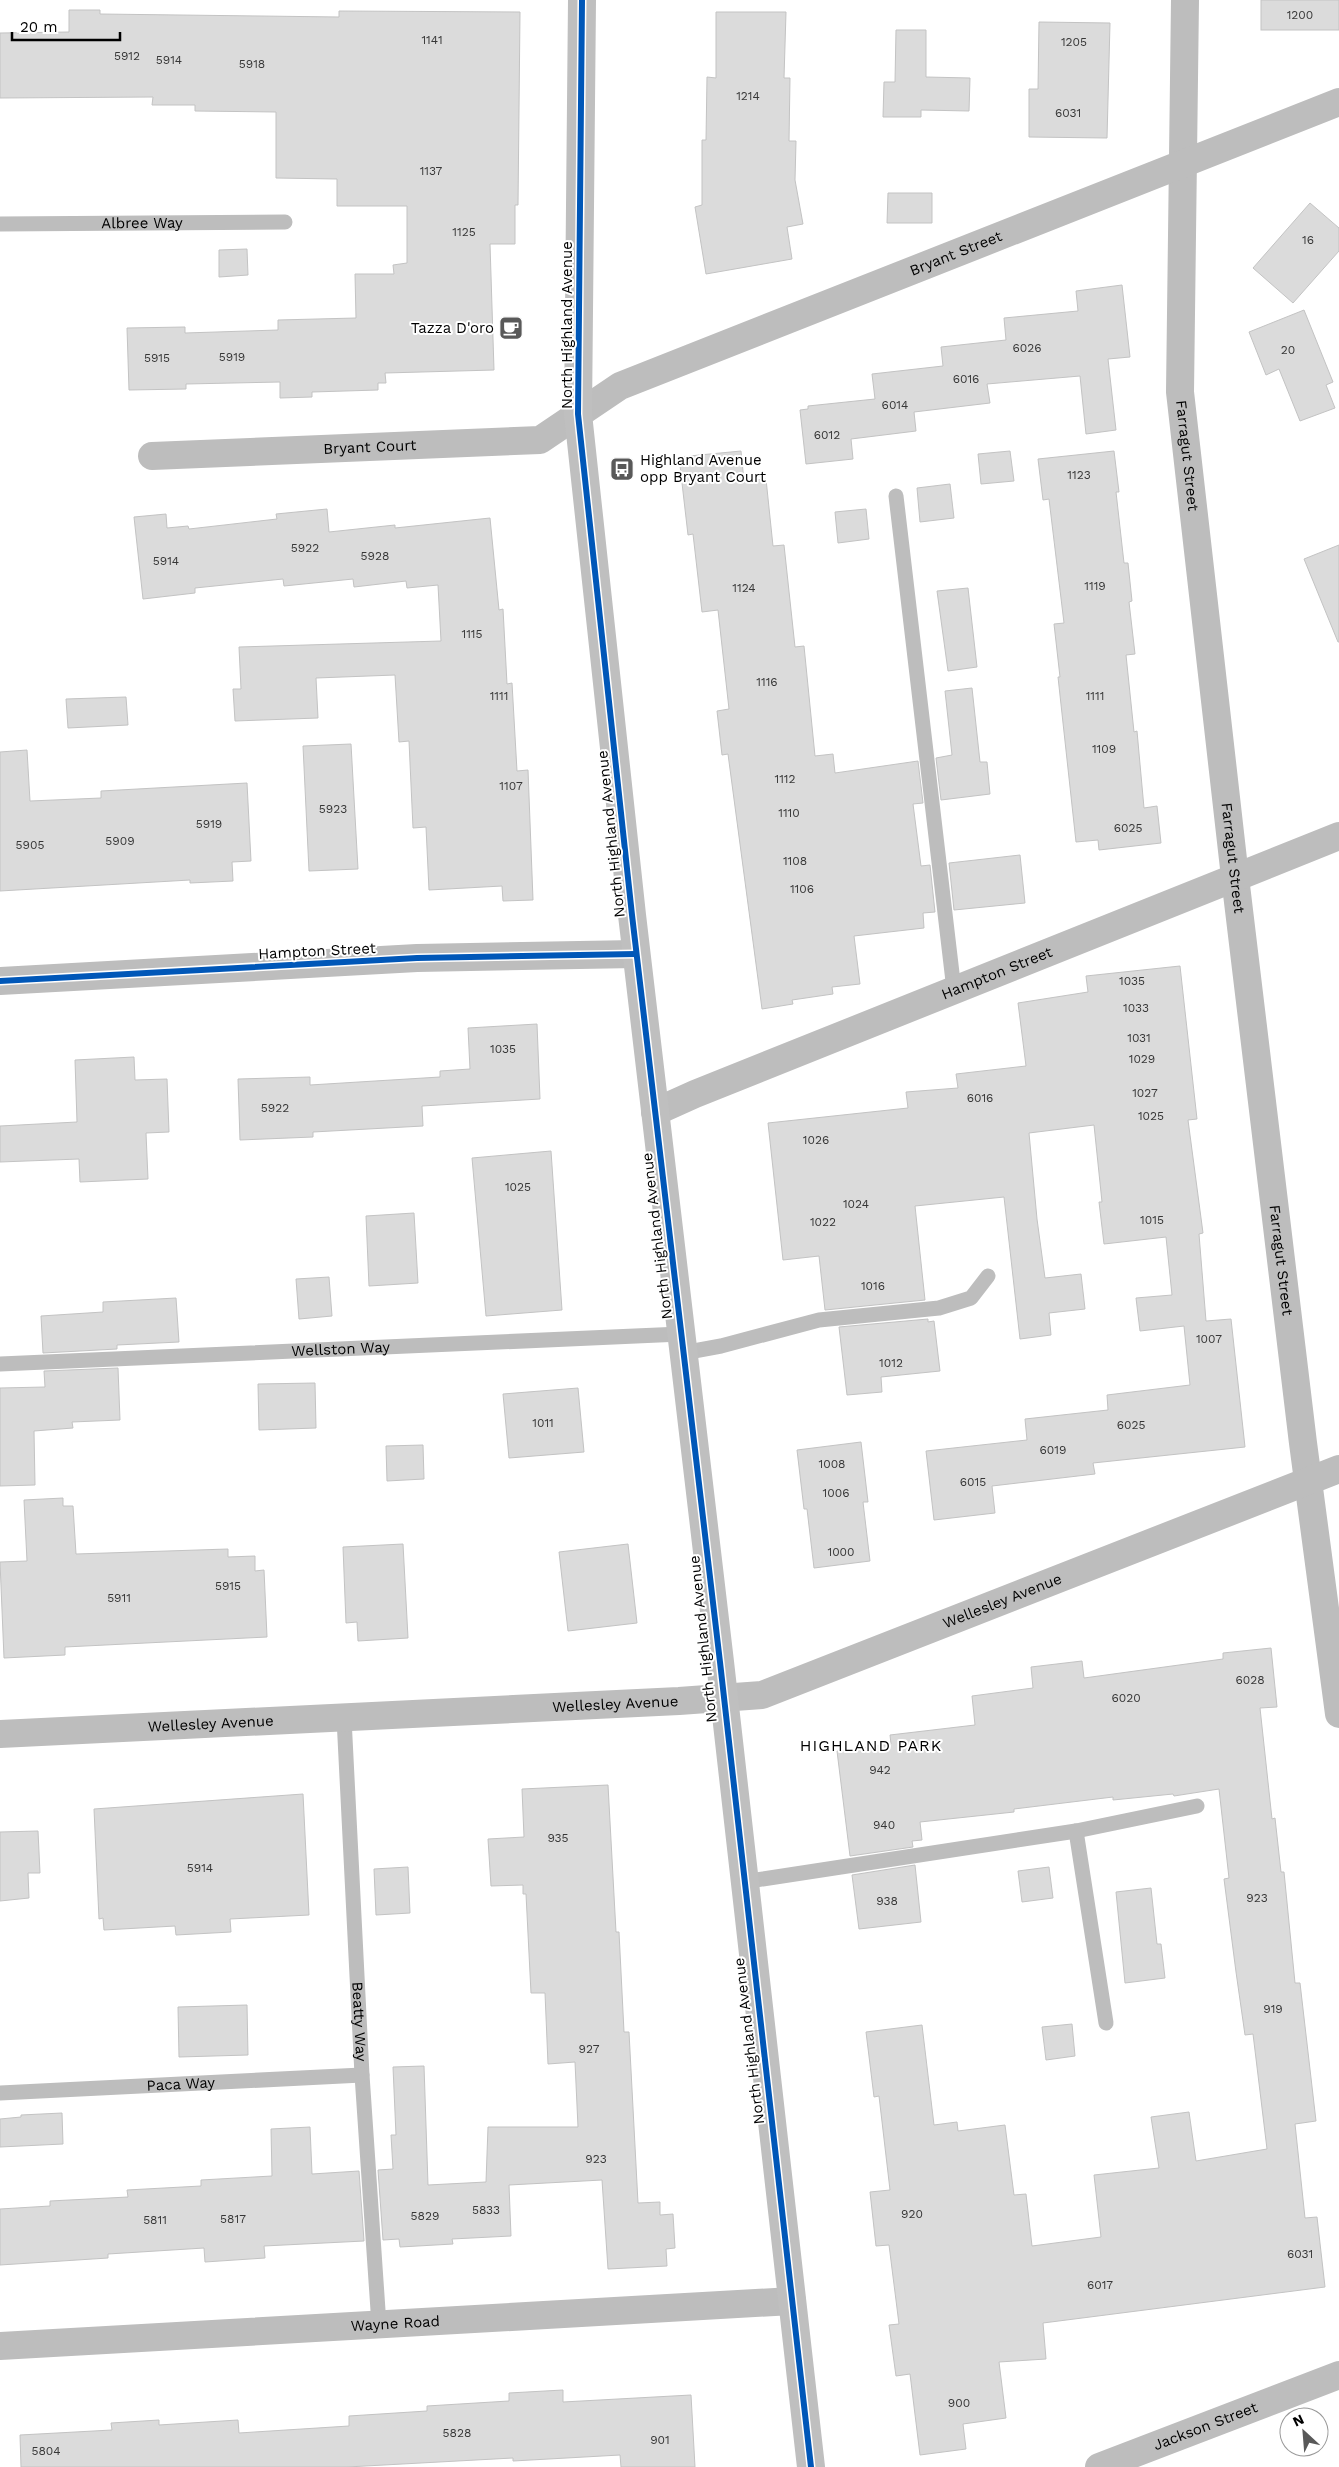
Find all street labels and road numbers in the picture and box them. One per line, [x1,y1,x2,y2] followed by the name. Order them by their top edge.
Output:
[101,214,183,232] street label: Albree Way
[907,227,1005,280] street label: Bryant Street
[558,241,576,409] street label: North Highland Avenue
[1172,399,1203,513] street label: Farragut Street
[323,436,417,458] street label: Bryant Court
[593,750,629,918] street label: North Highland Avenue
[1218,802,1248,915] street label: Farragut Street
[258,939,377,963] street label: Hampton Street
[939,943,1056,1003] street label: Hampton Street
[638,1152,676,1320] street label: North Highland Avenue
[1265,1204,1297,1317] street label: Farragut Street
[291,1338,391,1360] street label: Wellston Way
[685,1555,721,1723] street label: North Highland Avenue
[940,1570,1064,1632] street label: Wellesley Avenue
[552,1692,679,1716] street label: Wellesley Avenue
[147,1712,274,1736] street label: Wellesley Avenue
[730,1957,768,2125] street label: North Highland Avenue
[348,1981,370,2062] street label: Beatty Way
[146,2073,216,2095] street label: Paca Way
[350,2312,440,2335] street label: Wayne Road
[1151,2398,1261,2454] street label: Jackson Street

